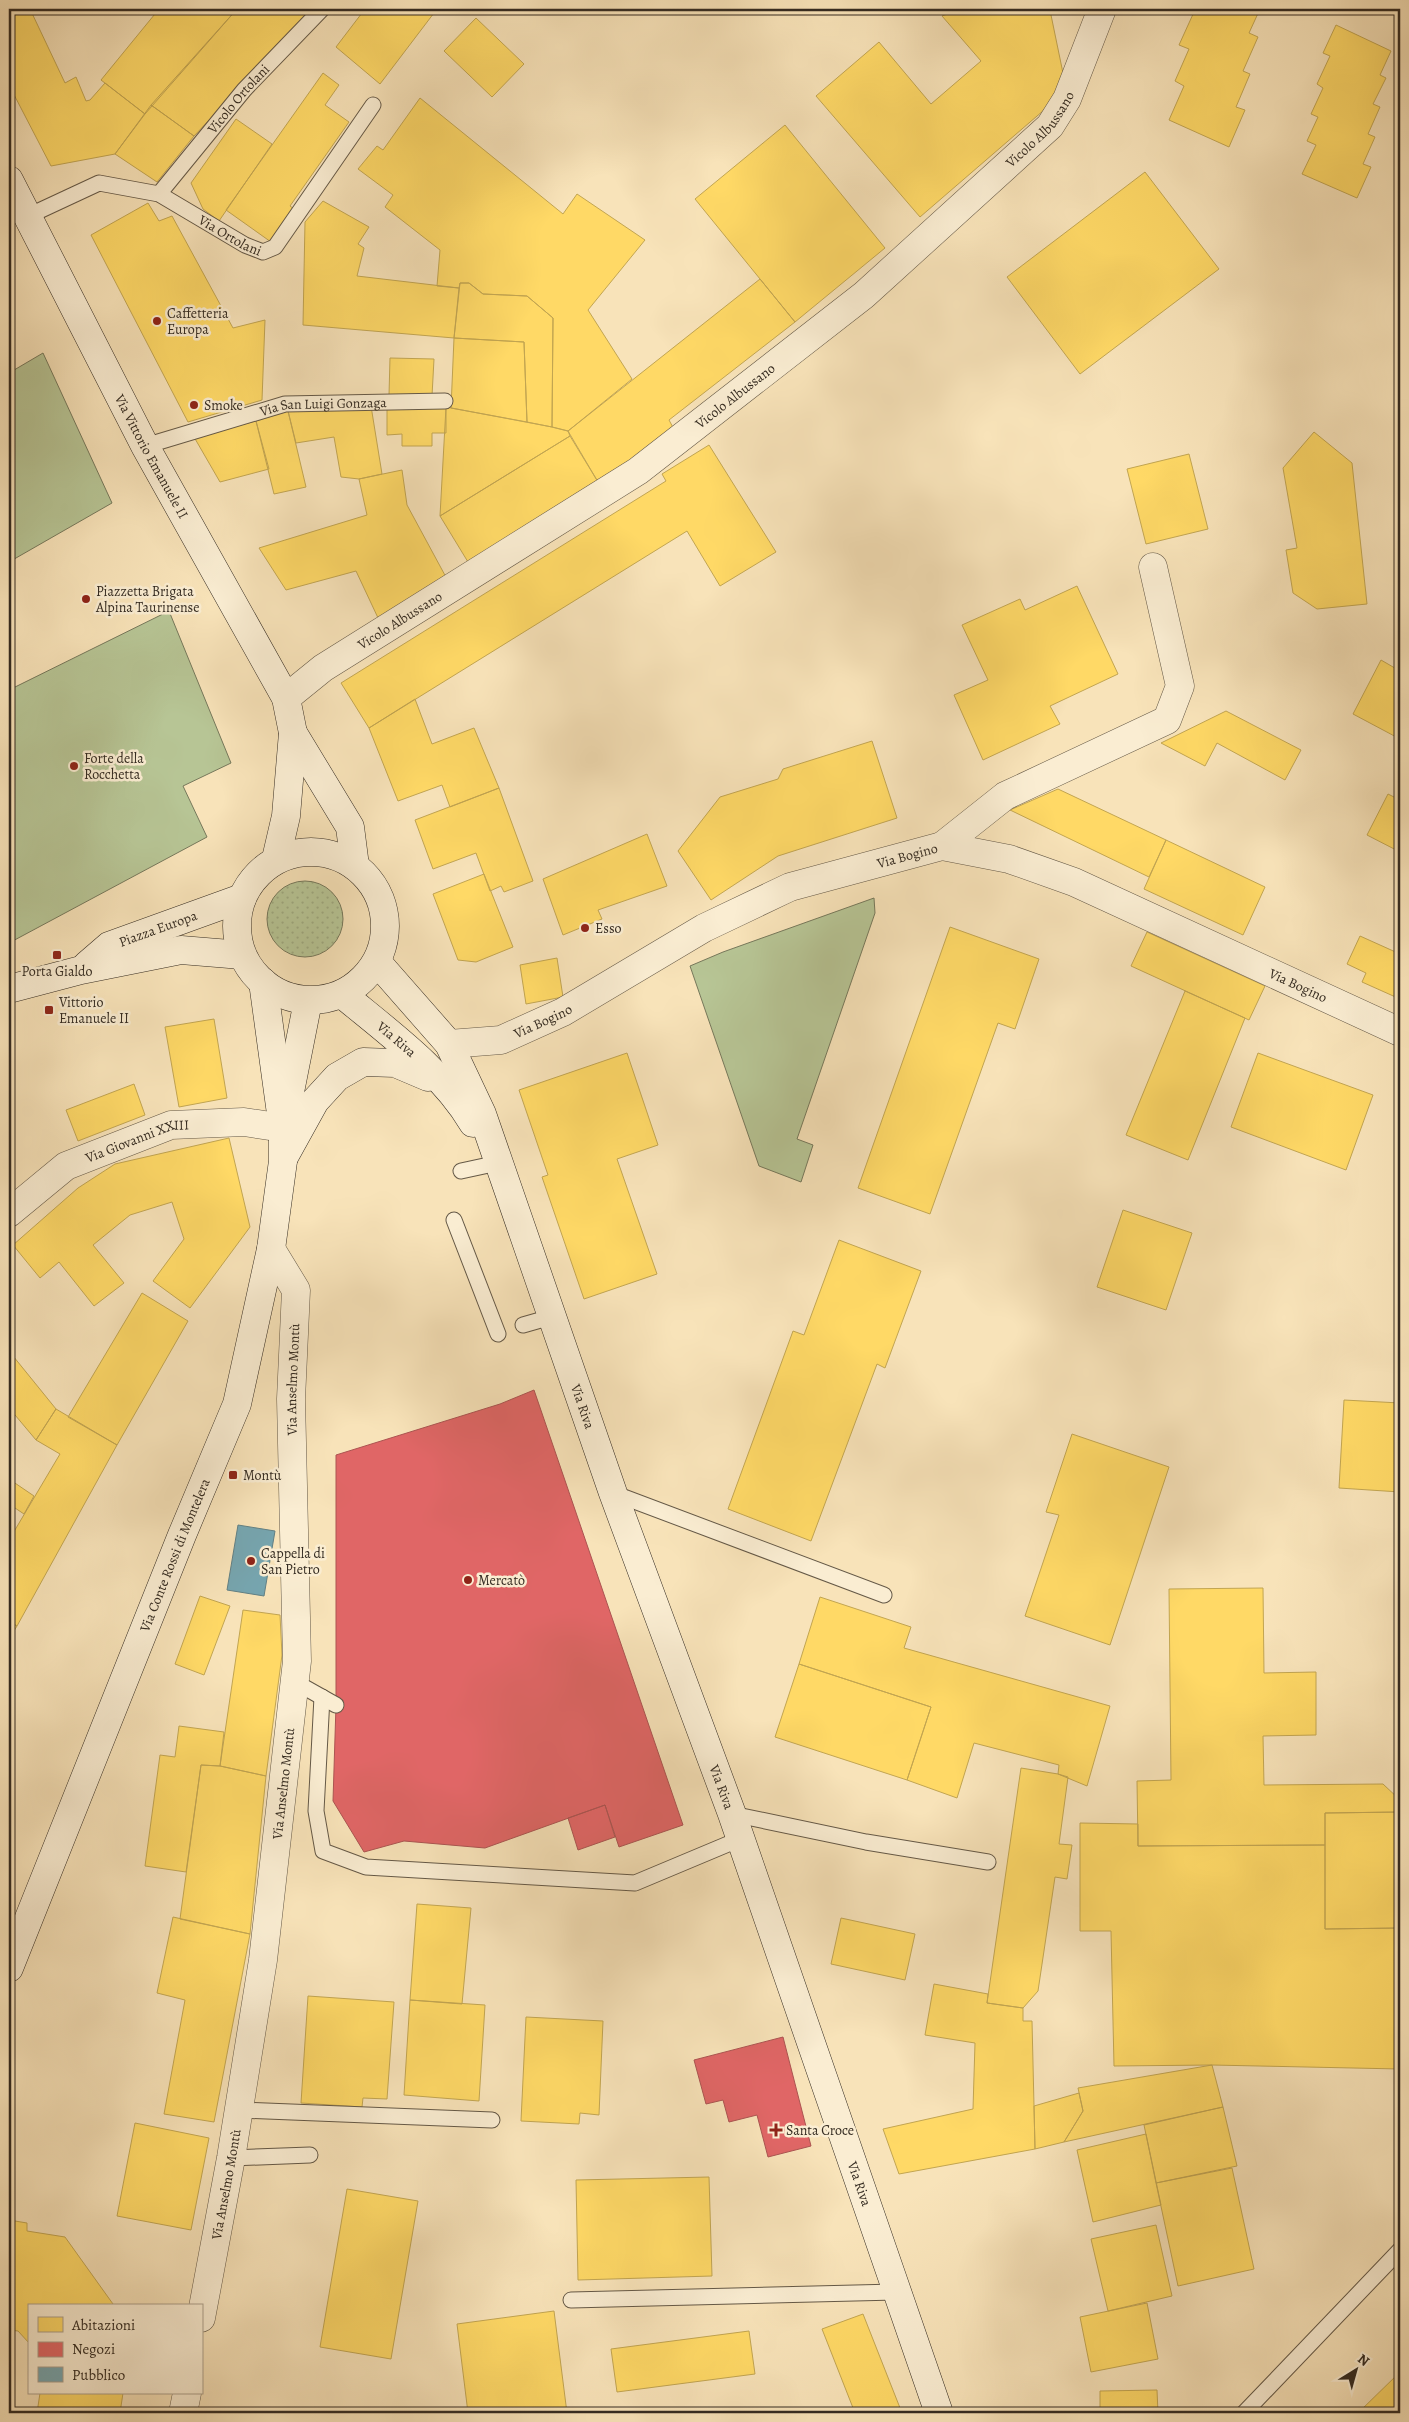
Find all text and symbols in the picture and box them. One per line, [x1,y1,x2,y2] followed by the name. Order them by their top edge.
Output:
[202,60,274,138] street label: Vicolo Ortolani
[1001,89,1079,172] street label: Vicolo Albussano
[194,210,265,260] street label: Via Ortolani
[167,304,229,339] place label: Caffetteria Europa
[151,315,163,327] marker: Caffetteria Europa
[690,358,779,433] street label: Vicolo Albussano
[110,390,193,522] street label: Via Vittorio Emanuele II
[256,393,387,421] street label: Via San Luigi Gonzaga
[204,396,243,415] place label: Smoke
[188,399,200,411] marker: Smoke
[95,582,200,617] place label: Piazzetta Brigata Alpina Taurinense
[353,586,446,654] street label: Vicolo Albussano
[80,593,92,605] marker: Piazzetta Brigata Alpina Taurinense
[84,749,144,784] place label: Forte della Rocchetta
[68,760,80,772] marker: Forte della Rocchetta
[874,838,940,873] street label: Via Bogino
[116,905,200,951] street label: Piazza Europa
[595,919,622,938] place label: Esso
[579,922,591,934] marker: Esso
[51,949,63,961] marker: Porta Gialdo
[22,962,92,981] place label: Porta Gialdo
[1265,963,1330,1007] street label: Via Bogino
[58,993,129,1028] place label: Vittorio Emanuele II
[510,999,575,1043] street label: Via Bogino
[43,1004,55,1016] marker: Vittorio Emanuele II
[372,1016,421,1062] street label: Via Riva
[82,1115,189,1167] street label: Via Giovanni XXIII
[281,1323,304,1437] street label: Via Anselmo Montù
[566,1381,600,1432] street label: Via Riva
[243,1466,282,1485] place label: Montù
[227,1469,239,1481] marker: Montù
[134,1475,214,1635] street label: Via Conte Rossi di Montelera
[261,1544,325,1579] place label: Cappella di San Pietro
[245,1555,257,1567] marker: Cappella di San Pietro
[478,1571,525,1590] place label: Mercatò
[462,1574,474,1586] marker: Mercatò
[267,1726,299,1841] street label: Via Anselmo Montù
[705,1761,739,1812] street label: Via Riva
[786,2121,854,2140] place label: Santa Croce
[770,2124,782,2136] marker: Santa Croce
[206,2127,245,2242] street label: Via Anselmo Montù
[843,2158,876,2209] street label: Via Riva
[28,2304,202,2394] legend
[71,2315,135,2335] text: Abitazioni
[72,2339,115,2359] text: Negozi
[1332,2344,1382,2394] north arrow
[1354,2349,1373,2371] text: N
[72,2365,125,2385] text: Pubblico

